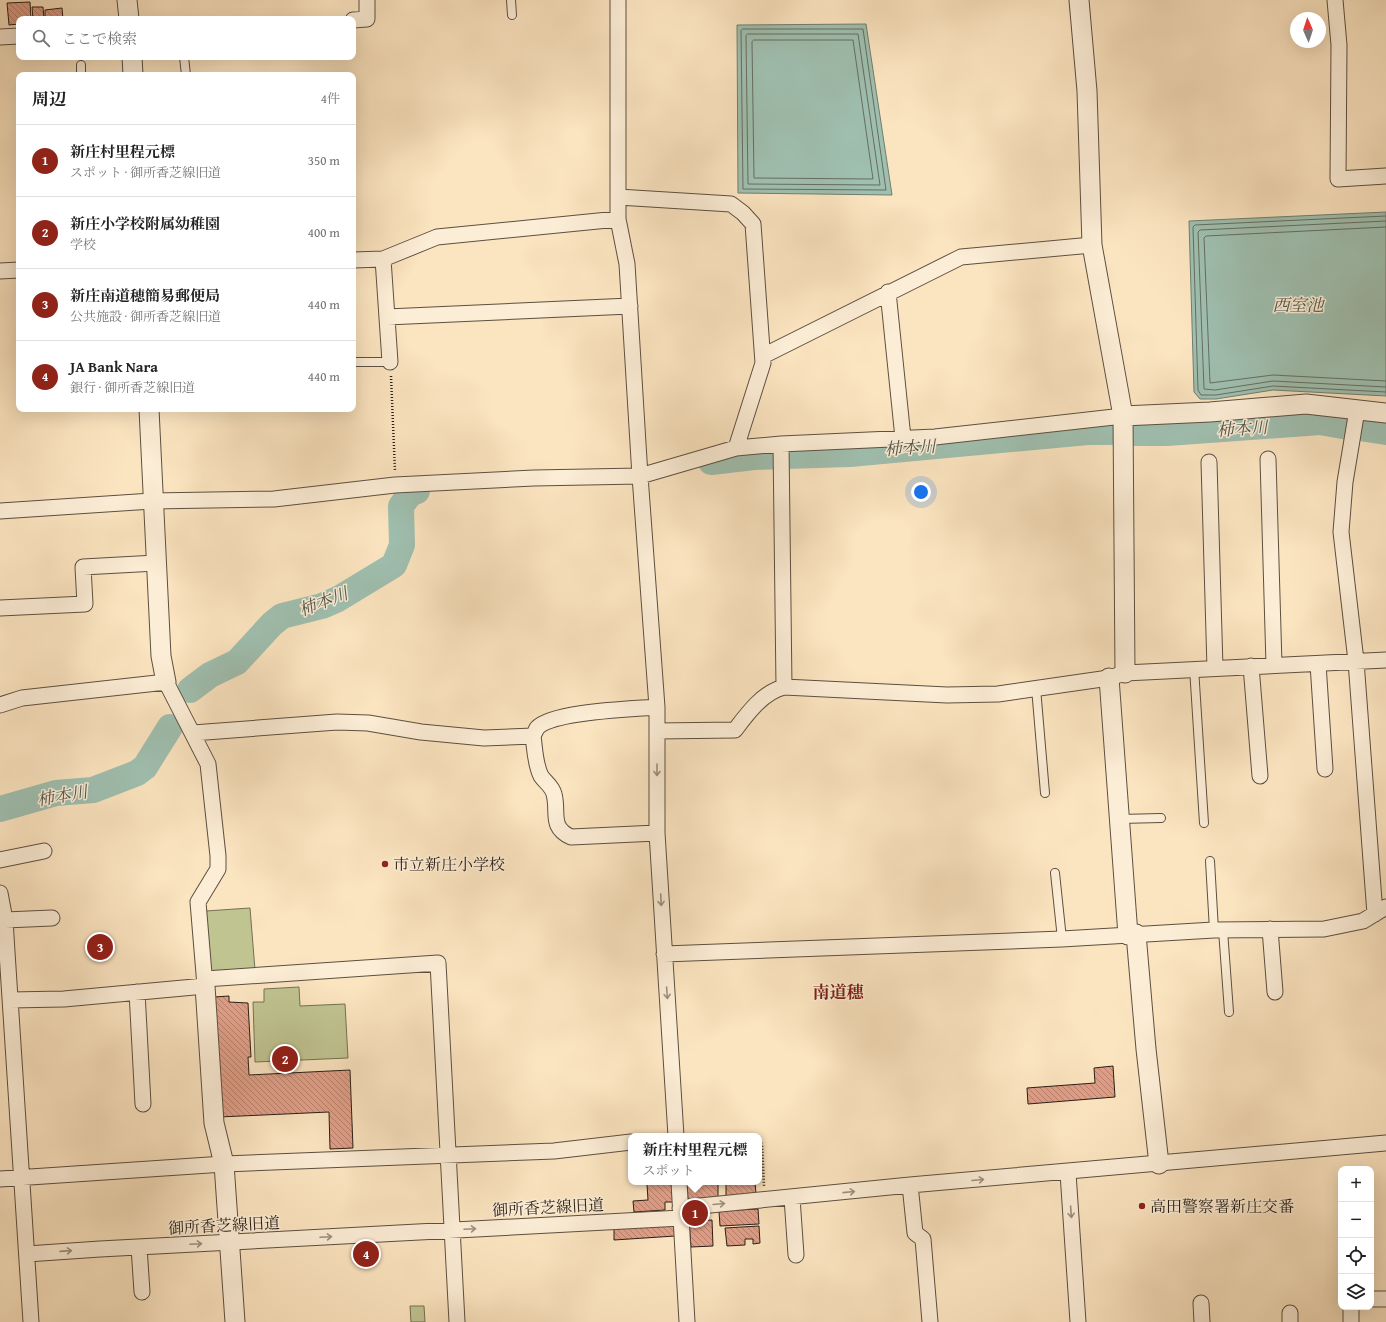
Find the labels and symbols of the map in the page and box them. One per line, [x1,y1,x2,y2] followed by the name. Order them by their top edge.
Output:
[1290,12,1326,48] north arrow
[1273,292,1325,317] water label: 西室池
[1216,414,1270,442] water label: 柿本川
[884,433,938,461] water label: 柿本川
[911,482,931,502] your location
[295,579,353,622] water label: 柿本川
[653,763,661,776] one-way arrow
[35,778,91,812] water label: 柿本川
[393,852,505,876] place label: 市立新庄小学校
[380,859,390,869] marker: 市立新庄小学校
[657,893,665,906] one-way arrow
[87,932,113,962] pin: 3
[813,979,864,1004] district label: 南道穗
[663,986,670,999] one-way arrow
[272,1044,298,1074] pin: 2
[971,1176,984,1183] one-way arrow
[842,1188,855,1195] one-way arrow
[491,1192,605,1222] street label: 御所香芝線旧道
[1150,1194,1294,1218] place label: 高田警察署新庄交番
[682,1198,708,1228] pin: 1
[712,1201,725,1208] one-way arrow
[1137,1201,1147,1211] marker: 高田警察署新庄交番
[1067,1205,1074,1218] one-way arrow
[167,1210,281,1240] street label: 御所香芝線旧道
[463,1226,476,1233] one-way arrow
[319,1234,332,1241] one-way arrow
[353,1239,379,1269] pin: 4
[189,1241,202,1248] one-way arrow
[59,1248,72,1255] one-way arrow

